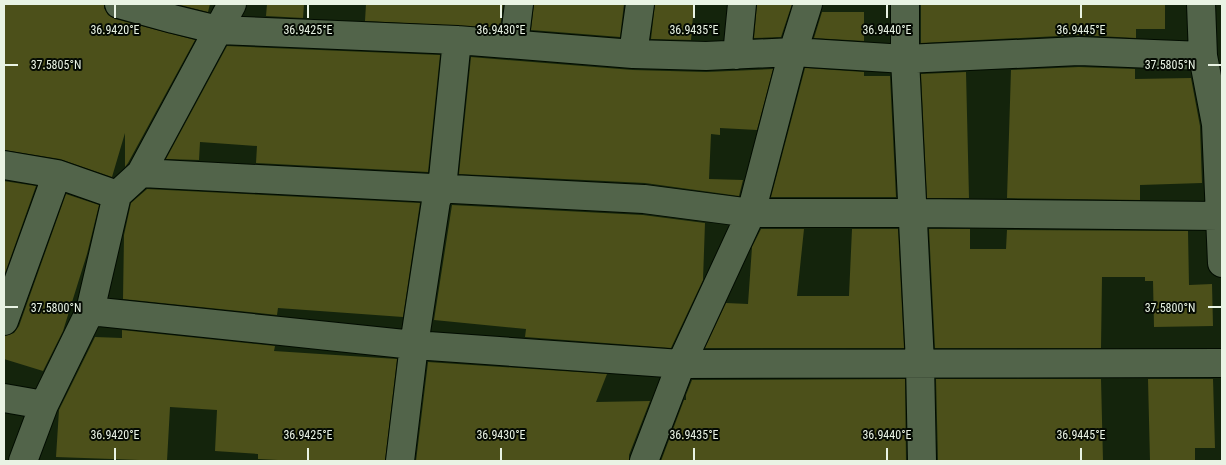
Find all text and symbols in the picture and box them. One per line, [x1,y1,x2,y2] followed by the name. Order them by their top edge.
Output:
[90,23,140,37] text: 36.9420°E
[283,23,333,37] text: 36.9425°E
[476,23,526,37] text: 36.9430°E
[669,23,719,37] text: 36.9435°E
[862,23,912,37] text: 36.9440°E
[1056,23,1106,37] text: 36.9445°E
[31,58,81,72] text: 37.5805°N
[1145,58,1195,72] text: 37.5805°N
[31,301,81,315] text: 37.5800°N
[1145,301,1195,315] text: 37.5800°N
[90,428,140,442] text: 36.9420°E
[283,428,333,442] text: 36.9425°E
[476,428,526,442] text: 36.9430°E
[669,428,719,442] text: 36.9435°E
[862,428,912,442] text: 36.9440°E
[1056,428,1106,442] text: 36.9445°E

